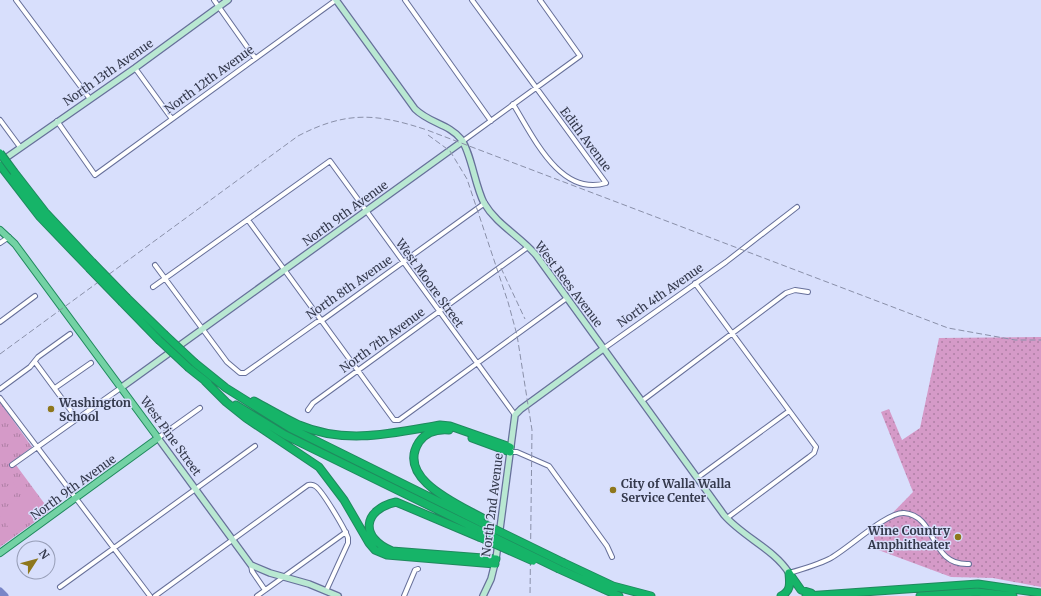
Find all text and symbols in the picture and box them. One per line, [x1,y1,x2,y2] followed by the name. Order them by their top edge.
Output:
[60,35,156,109] street label: North 13th Avenue
[161,42,257,116] street label: North 12th Avenue
[557,104,615,174] street label: Edith Avenue
[299,177,391,249] street label: North 9th Avenue
[392,235,467,330] street label: West Moore Street
[531,237,606,330] street label: West Rees Avenue
[303,252,395,322] street label: North 8th Avenue
[614,260,706,330] street label: North 4th Avenue
[337,304,427,376] street label: North 7th Avenue
[137,393,205,479] street label: West Pine Street
[58,395,131,424] place label: Washington School
[46,404,56,414] marker: Washington School
[27,451,119,523] street label: North 9th Avenue
[478,452,506,558] street label: North 2nd Avenue
[621,476,731,505] place label: City of Walla Walla Service Center
[608,485,618,495] marker: City of Walla Walla Service Center
[867,523,951,552] place label: Wine Country Amphitheater
[953,532,963,542] marker: Wine Country Amphitheater
[16,540,56,580] north arrow
[36,546,52,562] text: N

